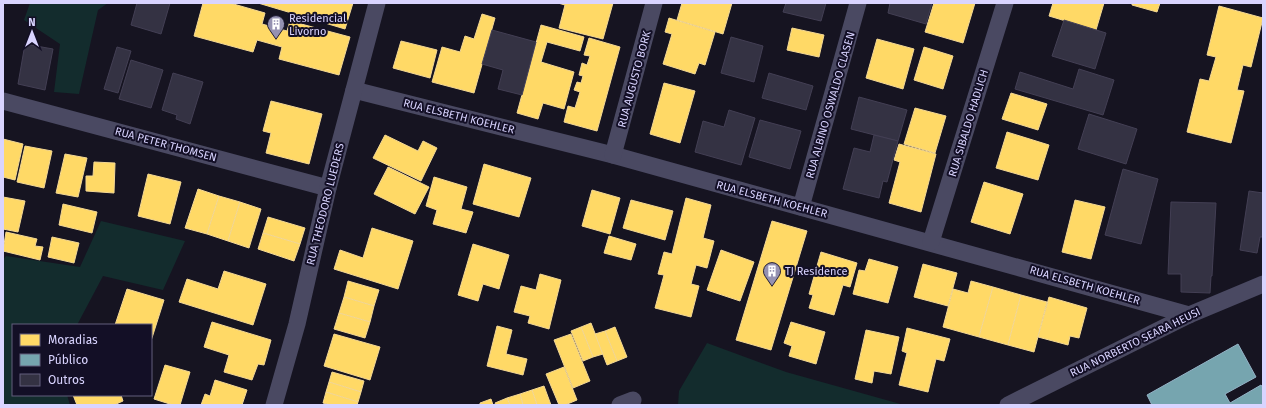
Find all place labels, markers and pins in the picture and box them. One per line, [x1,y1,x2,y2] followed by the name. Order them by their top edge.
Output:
[289,12,346,38] place label: Residencial Livorno
[266,14,286,39] building icon: Residencial Livorno
[762,261,782,286] building icon: TJ Residence
[785,265,848,278] place label: TJ Residence

